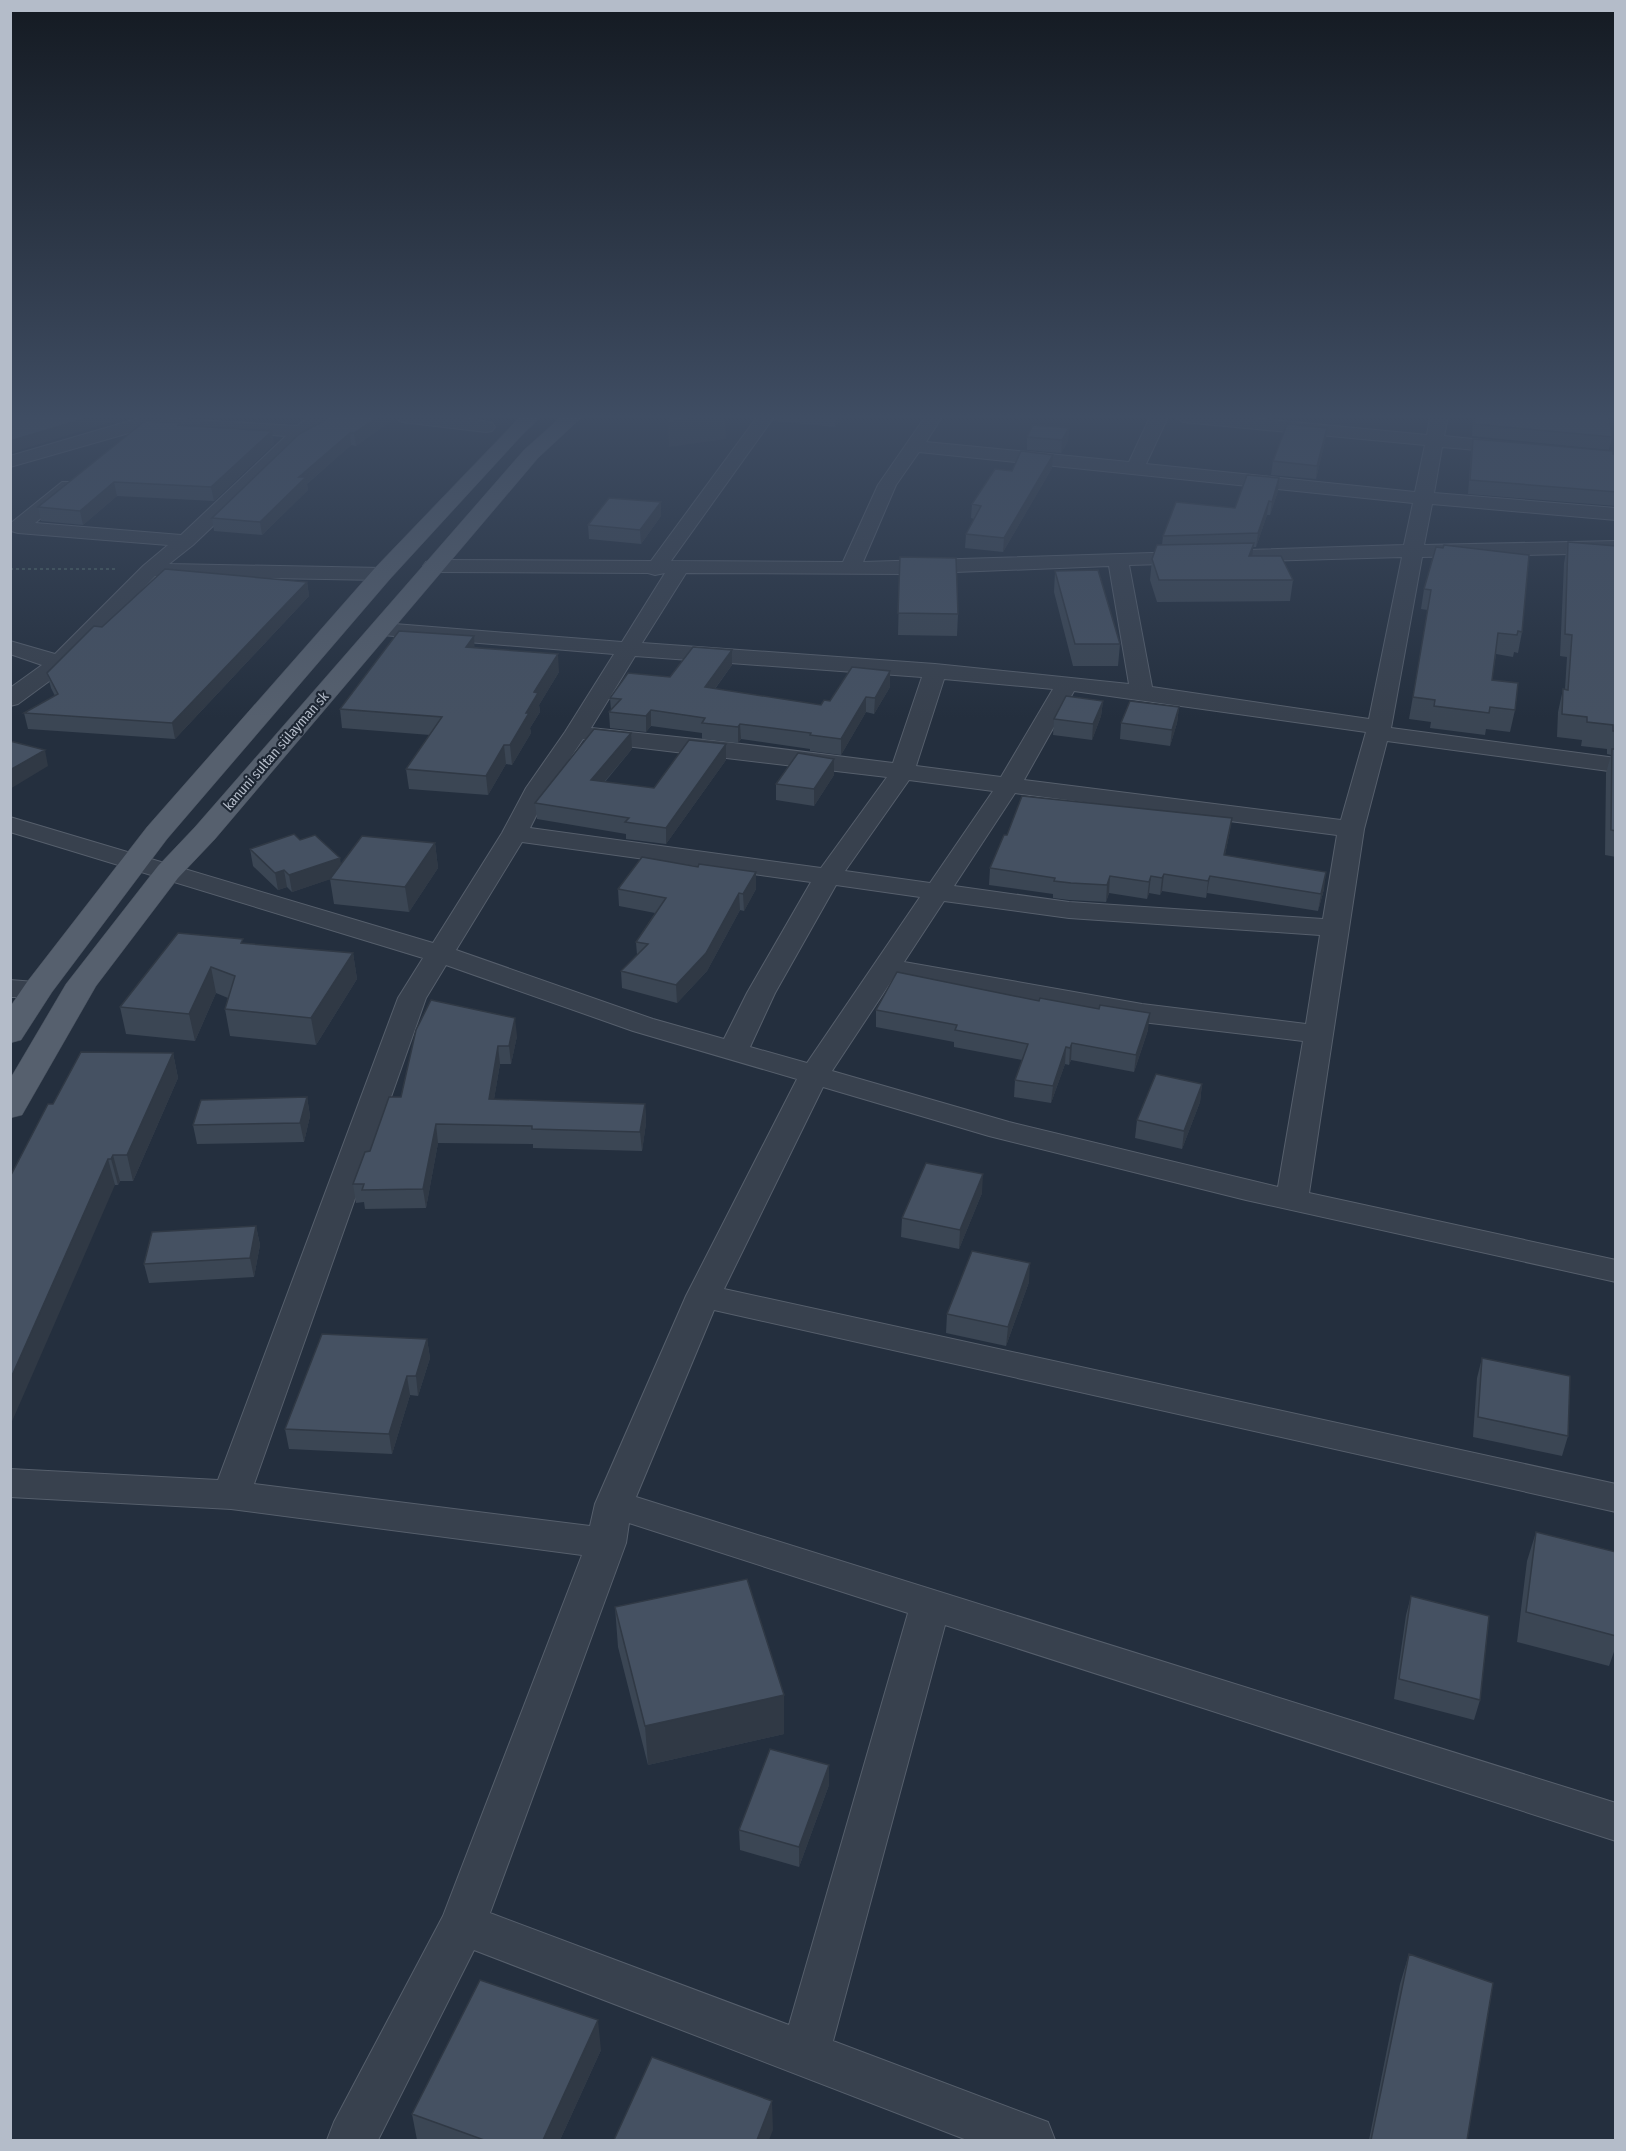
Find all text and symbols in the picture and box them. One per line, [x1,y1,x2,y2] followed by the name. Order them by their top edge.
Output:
[220,688,332,814] street label: kanuni sultan sülayman sk

